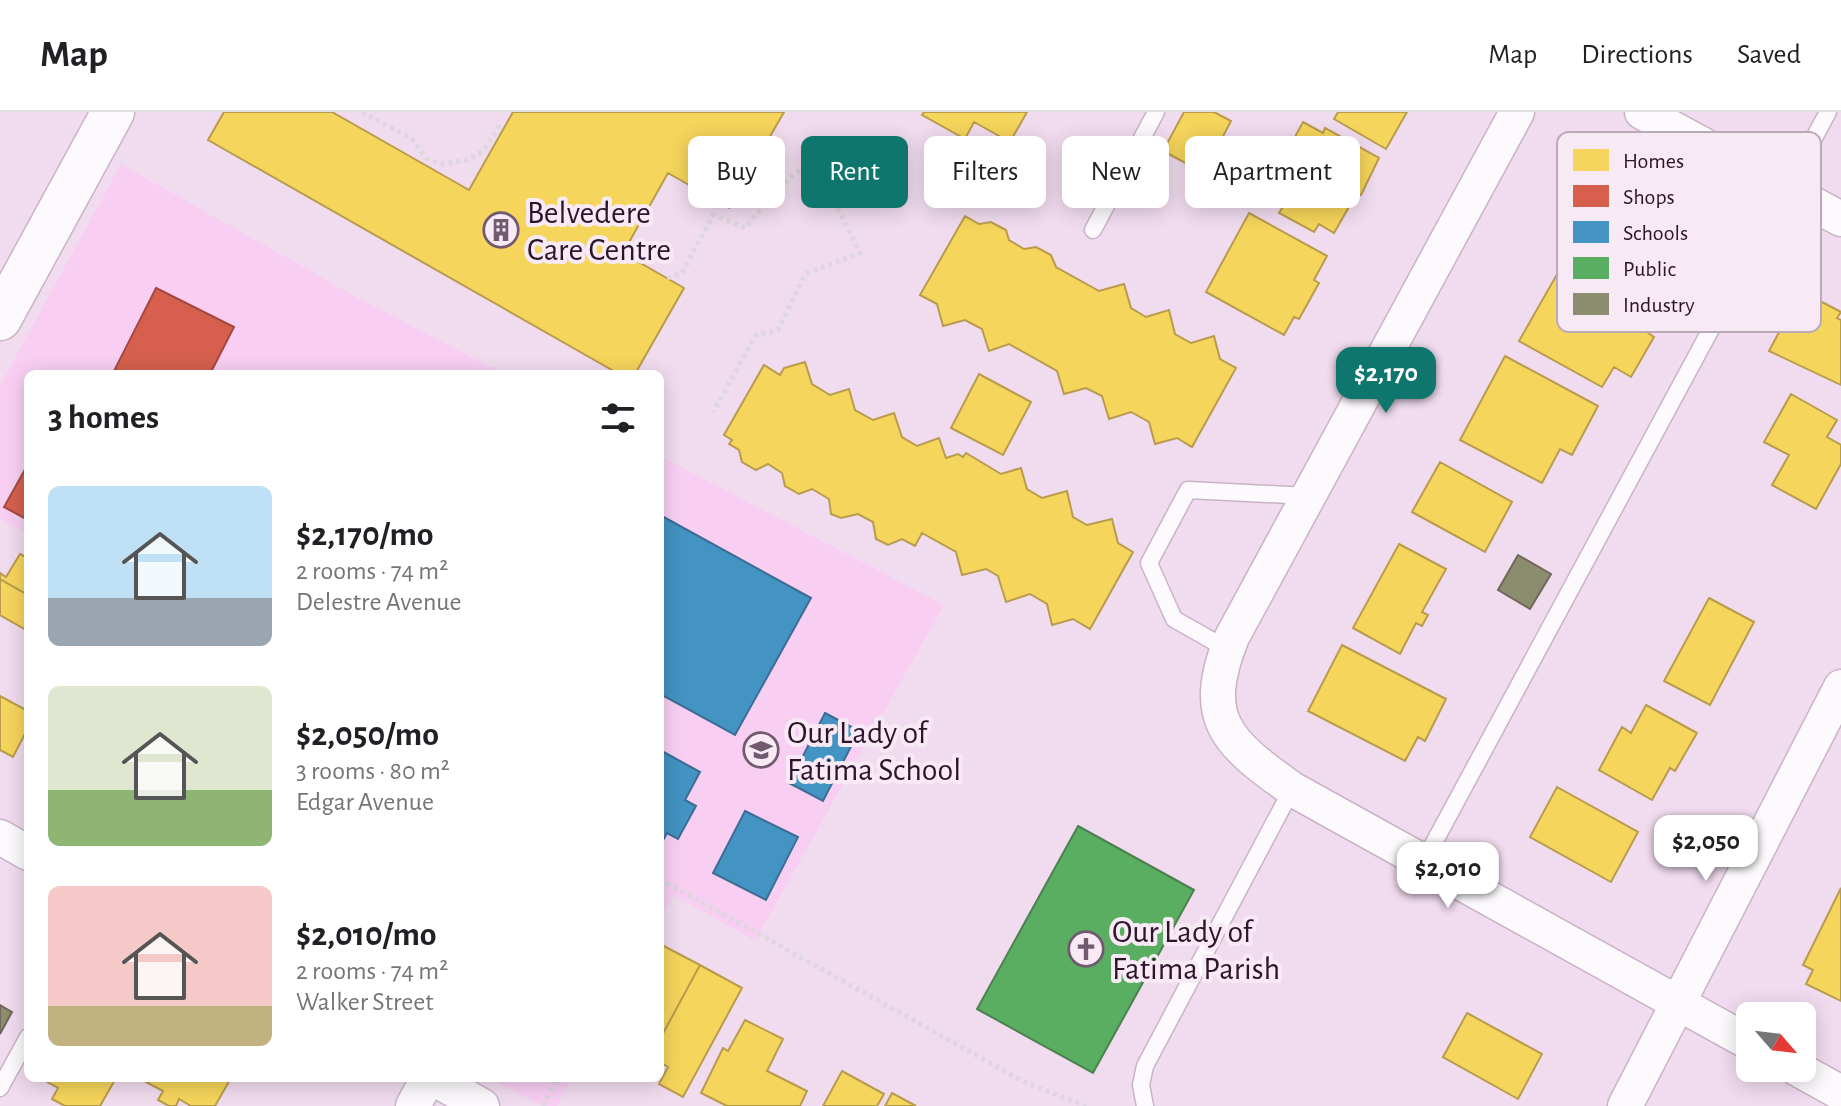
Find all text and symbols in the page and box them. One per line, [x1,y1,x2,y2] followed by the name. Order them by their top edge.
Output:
[40,36,108,74] text: Map
[1488,41,1537,69] text: Map
[1581,41,1693,69] text: Directions
[1737,41,1801,69] text: Saved
[1557,132,1821,332] legend
[688,136,785,208] chip: Buy
[801,136,908,208] chip: Rent
[924,136,1046,208] chip: Filters
[1062,136,1169,208] chip: New
[1185,136,1360,208] chip: Apartment
[1623,150,1684,172] text: Homes
[1623,186,1675,208] text: Shops
[527,197,671,266] place label: Belvedere Care Centre
[482,211,520,249] building icon: Belvedere Care Centre
[1623,222,1688,244] text: Schools
[1623,258,1676,280] text: Public
[1623,294,1695,316] text: Industry
[1321,347,1451,415] pin: $2,170
[1354,360,1418,386] text: $2,170
[596,396,640,440] icon: filters
[48,401,159,435] text: 3 homes
[112,518,208,614] icon: home
[296,518,434,552] text: $2,170/mo
[296,558,448,584] text: 2 rooms · 74 m²
[296,589,462,615] text: Delestre Avenue
[787,717,961,786] place label: Our Lady of Fatima School
[112,718,208,814] icon: home
[296,718,439,752] text: $2,050/mo
[742,731,780,769] school or university icon: Our Lady of Fatima School
[296,758,450,784] text: 3 rooms · 80 m²
[296,789,434,815] text: Edgar Avenue
[1641,815,1771,883] pin: $2,050
[1672,828,1740,854] text: $2,050
[1383,842,1513,910] pin: $2,010
[1415,855,1481,881] text: $2,010
[1112,916,1280,985] place label: Our Lady of Fatima Parish
[112,918,208,1014] icon: home
[296,918,437,952] text: $2,010/mo
[1067,930,1105,968] church icon: Our Lady of Fatima Parish
[296,958,448,984] text: 2 rooms · 74 m²
[296,989,434,1015] text: Walker Street
[1736,1002,1816,1082] north arrow
[1736,1002,1816,1082] map controls

